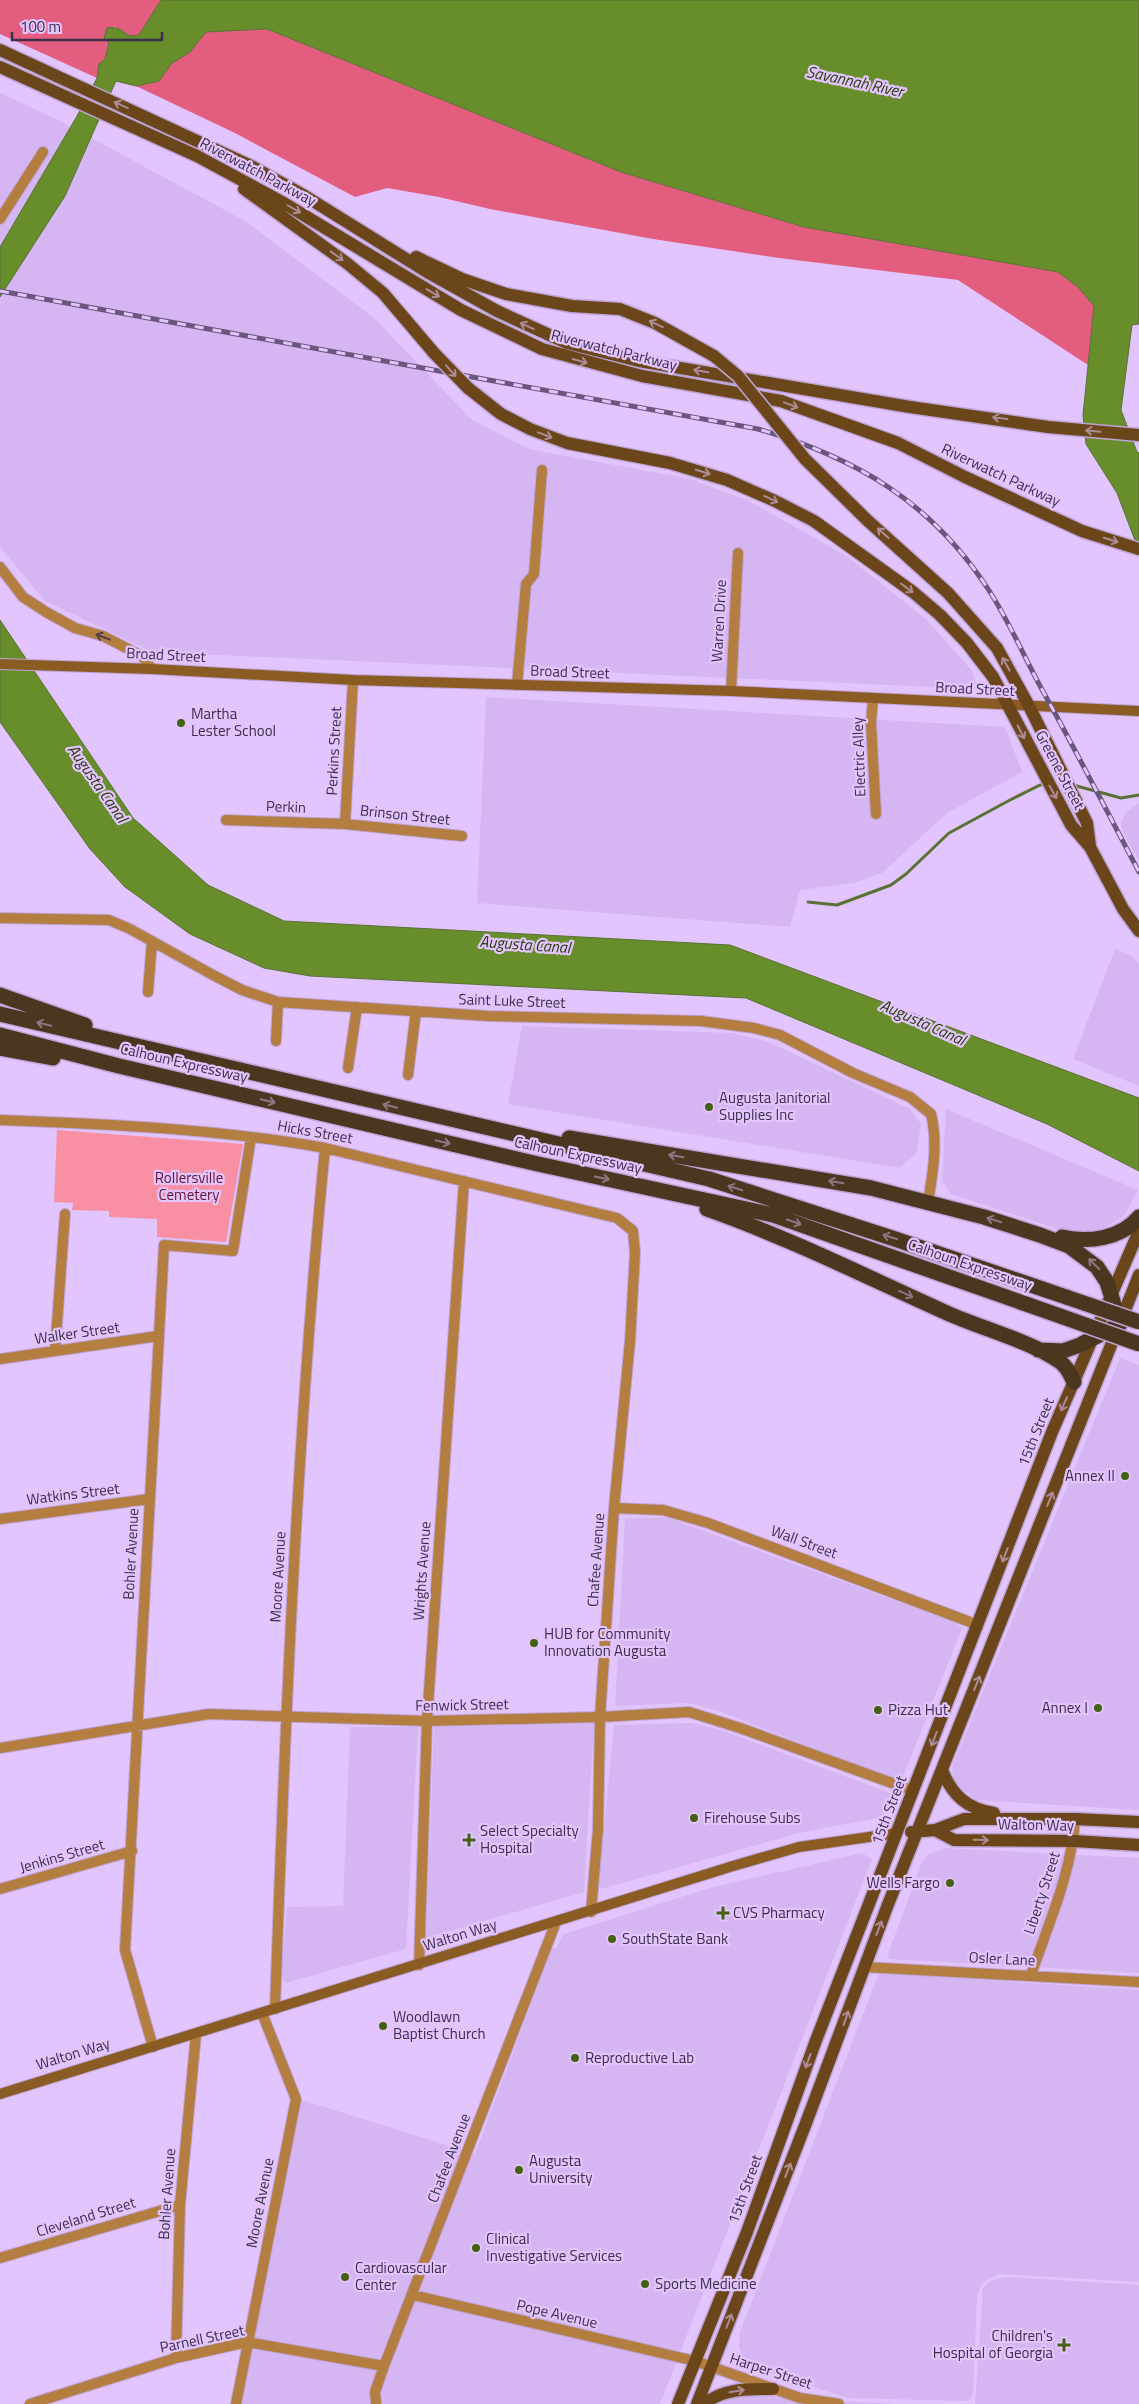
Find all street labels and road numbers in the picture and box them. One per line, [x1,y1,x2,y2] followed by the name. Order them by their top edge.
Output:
[196,131,321,212] street label: Riverwatch Parkway
[549,323,680,376] street label: Riverwatch Parkway
[938,437,1065,512] street label: Riverwatch Parkway
[705,579,732,663] street label: Warren Drive
[126,641,207,668] street label: Broad Street
[530,659,611,684] street label: Broad Street
[935,675,1016,702] street label: Broad Street
[320,705,347,796] street label: Perkins Street
[846,717,871,797] street label: Electric Alley
[1030,726,1091,814] street label: Greene Street
[266,794,306,819] street label: Perkin
[359,798,452,831] street label: Brinson Street
[458,987,567,1014] street label: Saint Luke Street
[118,1037,250,1088] street label: Calhoun Expressway
[276,1114,355,1150] street label: Hicks Street
[512,1130,644,1179] street label: Calhoun Expressway
[905,1232,1035,1297] street label: Calhoun Expressway
[33,1315,122,1350] street label: Walker Street
[1011,1393,1060,1470] street label: 15th Street
[25,1476,121,1511] street label: Watkins Street
[117,1508,144,1600] street label: Bohler Avenue
[581,1512,610,1608] street label: Chafee Avenue
[768,1519,841,1564] street label: Wall Street
[407,1520,436,1622] street label: Wrights Avenue
[264,1531,291,1623] street label: Moore Avenue
[415,1692,510,1717] street label: Fenwick Street
[865,1771,912,1848] street label: 15th Street
[998,1812,1074,1837] street label: Walton Way
[17,1832,108,1879] street label: Jenkins Street
[1017,1848,1066,1937] street label: Liberty Street
[420,1912,500,1957] street label: Walton Way
[968,1945,1036,1972] street label: Osler Lane
[33,2031,113,2076] street label: Walton Way
[421,2110,476,2206] street label: Chafee Avenue
[152,2147,181,2240] street label: Bohler Avenue
[721,2150,768,2227] street label: 15th Street
[240,2156,279,2250] street label: Moore Avenue
[33,2190,139,2243] street label: Cleveland Street
[514,2293,600,2334] street label: Pope Avenue
[157,2318,247,2359] street label: Parnell Street
[727,2346,816,2395] street label: Harper Street

